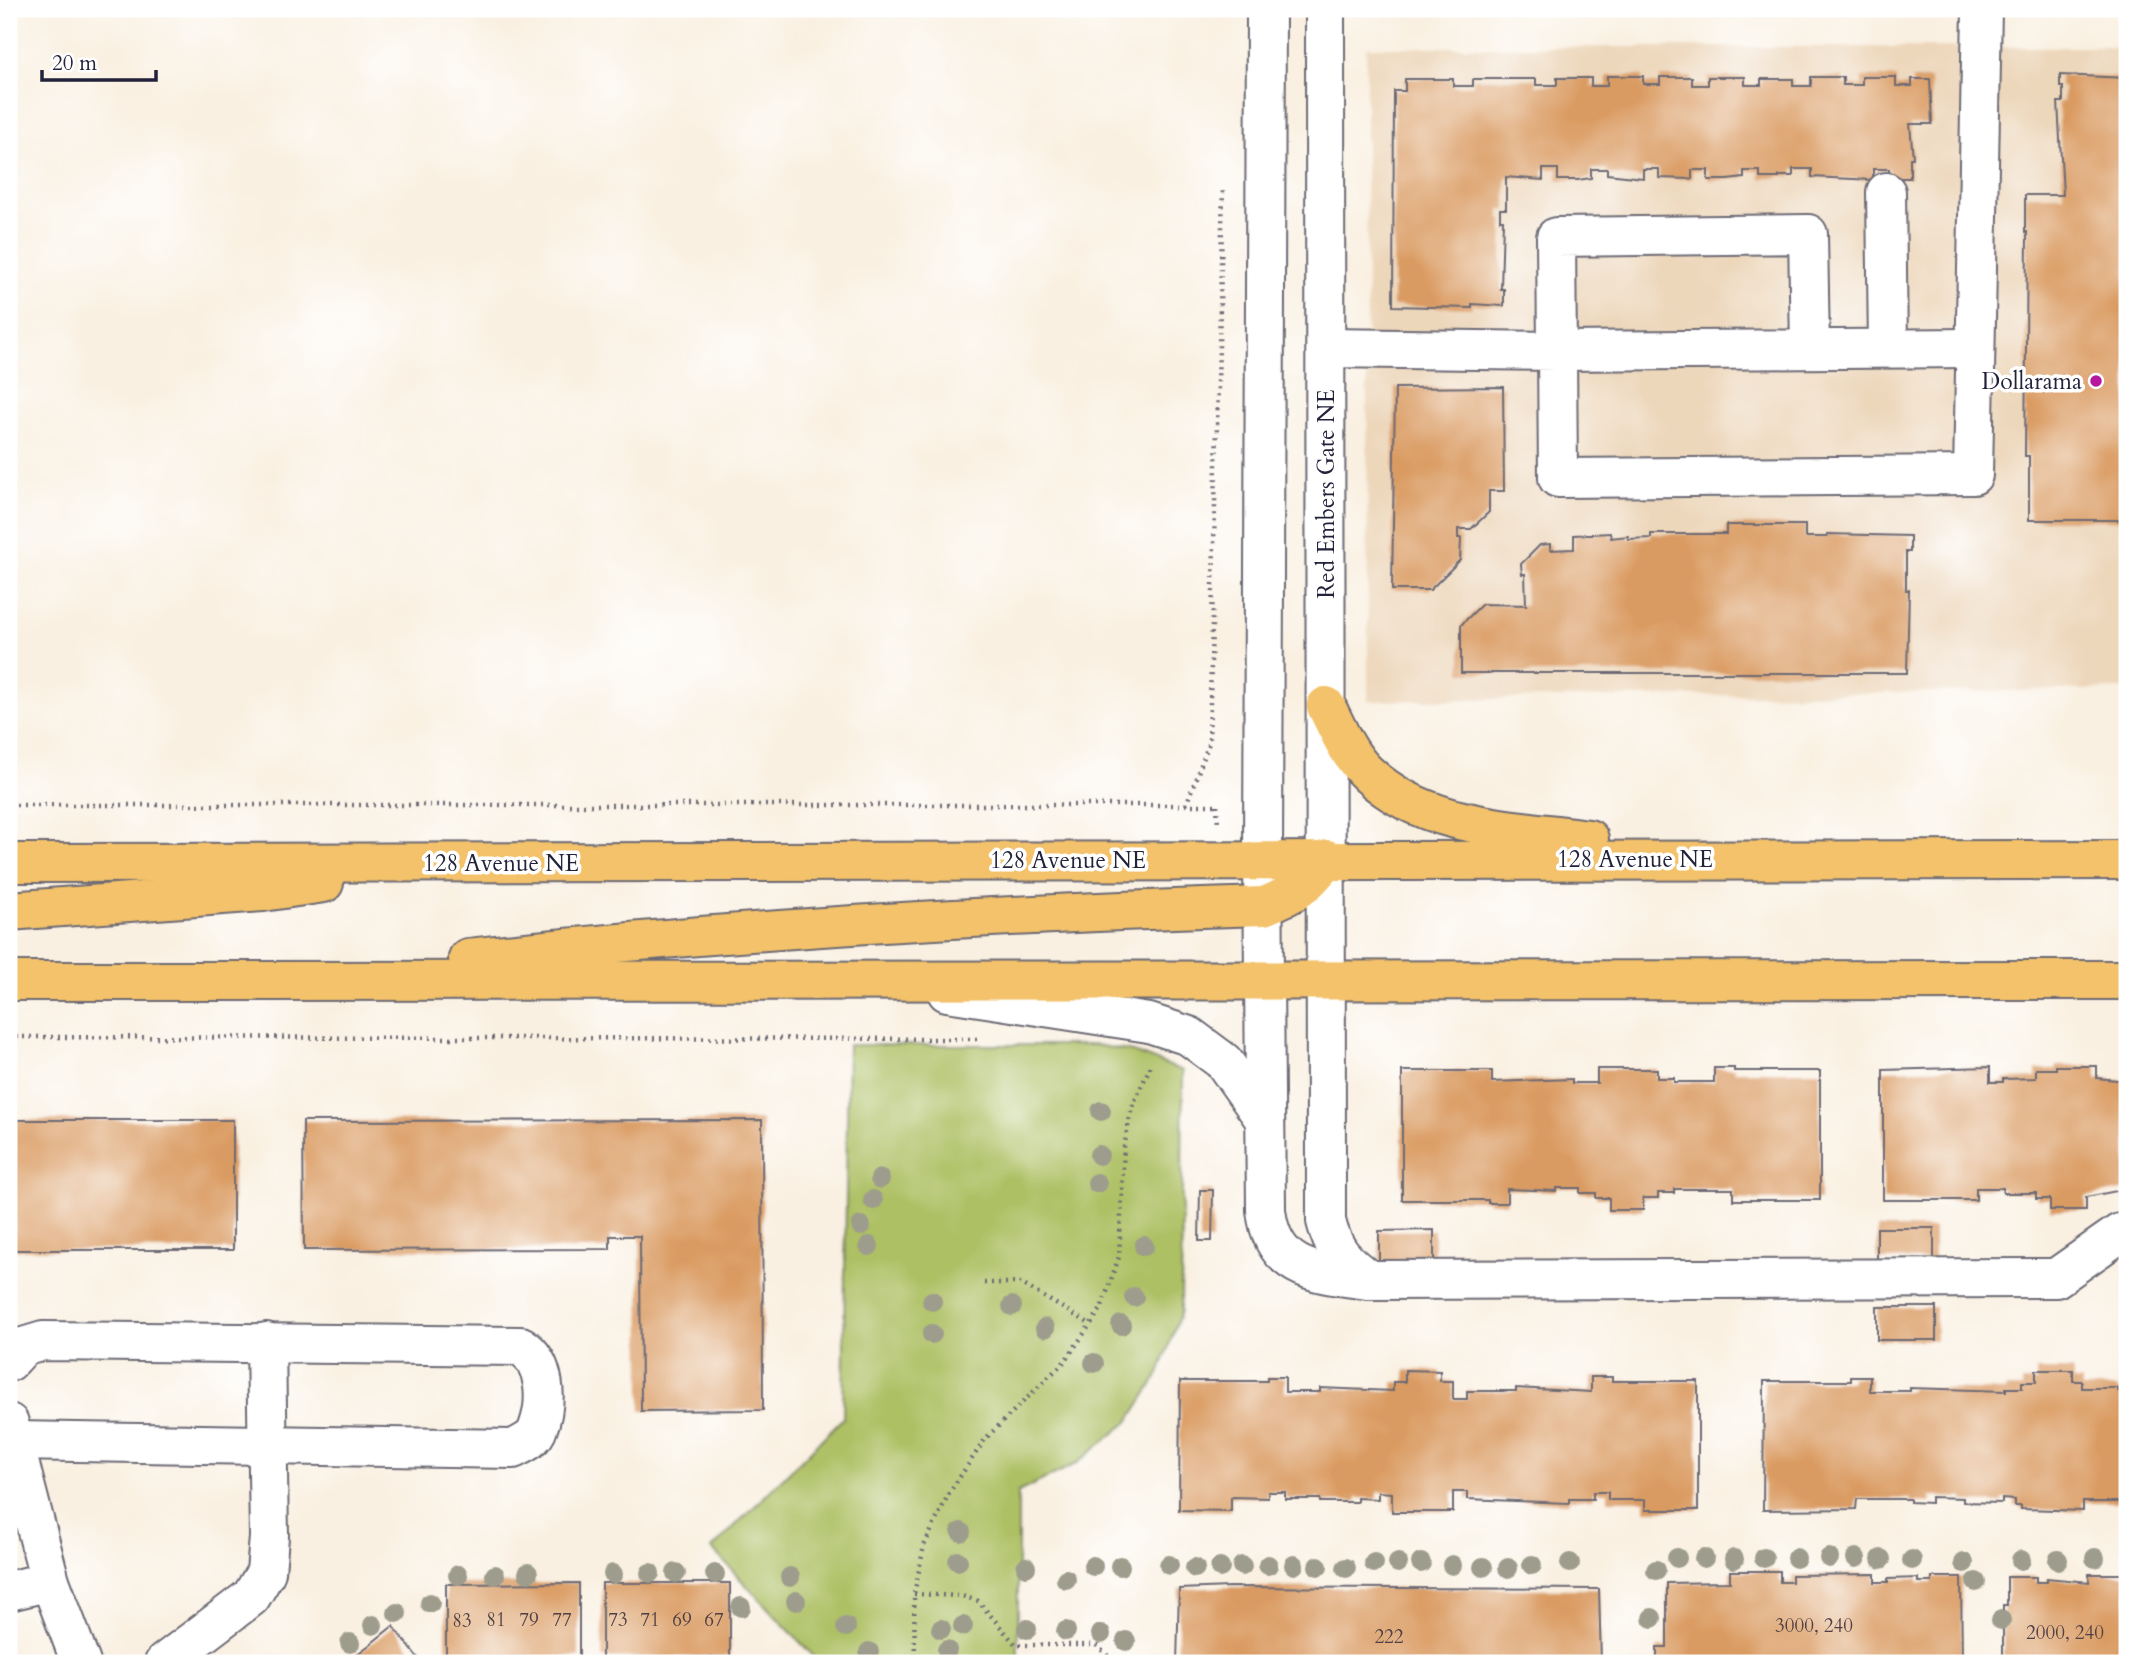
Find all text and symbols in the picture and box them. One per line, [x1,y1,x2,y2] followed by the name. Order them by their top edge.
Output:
[42,38,156,82] scale bar
[52,49,97,78] text: 20 m
[1982,366,2082,397] place label: Dollarama
[2088,373,2104,389] marker: Dollarama
[1311,389,1342,599] street label: Red Embers Gate NE
[1557,844,1713,875] street label: 128 Avenue NE
[990,845,1146,876] street label: 128 Avenue NE
[423,848,579,879] street label: 128 Avenue NE
[486,1607,506,1633] house number: 81
[519,1607,539,1633] house number: 79
[552,1607,572,1633] house number: 77
[608,1607,628,1633] house number: 73
[640,1607,660,1633] house number: 71
[672,1607,692,1633] house number: 69
[704,1607,724,1633] house number: 67
[452,1608,472,1634] house number: 83
[1775,1613,1853,1639] house number: 3000, 240
[2026,1620,2104,1646] house number: 2000, 240
[1374,1624,1404,1650] house number: 222

